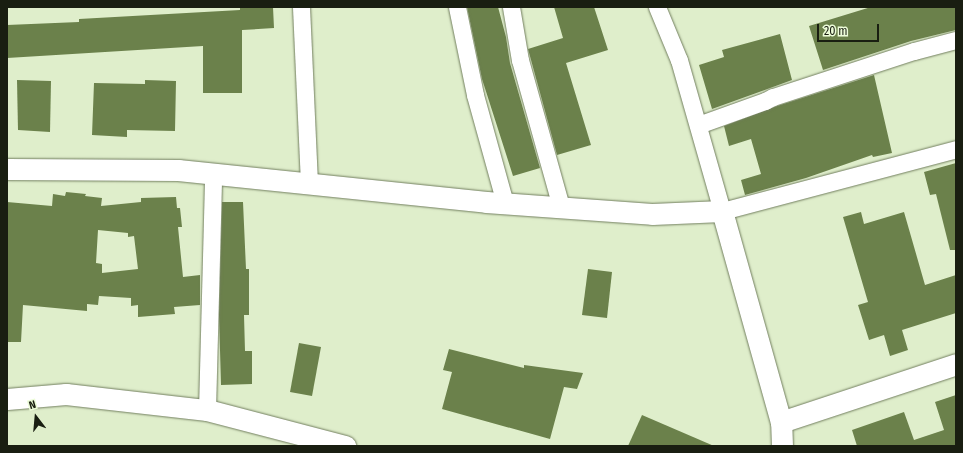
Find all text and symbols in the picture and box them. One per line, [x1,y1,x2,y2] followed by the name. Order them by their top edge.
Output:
[819,16,881,42] scale bar
[824,24,848,38] text: 20 m
[16,397,56,437] north arrow
[28,398,38,412] text: N

